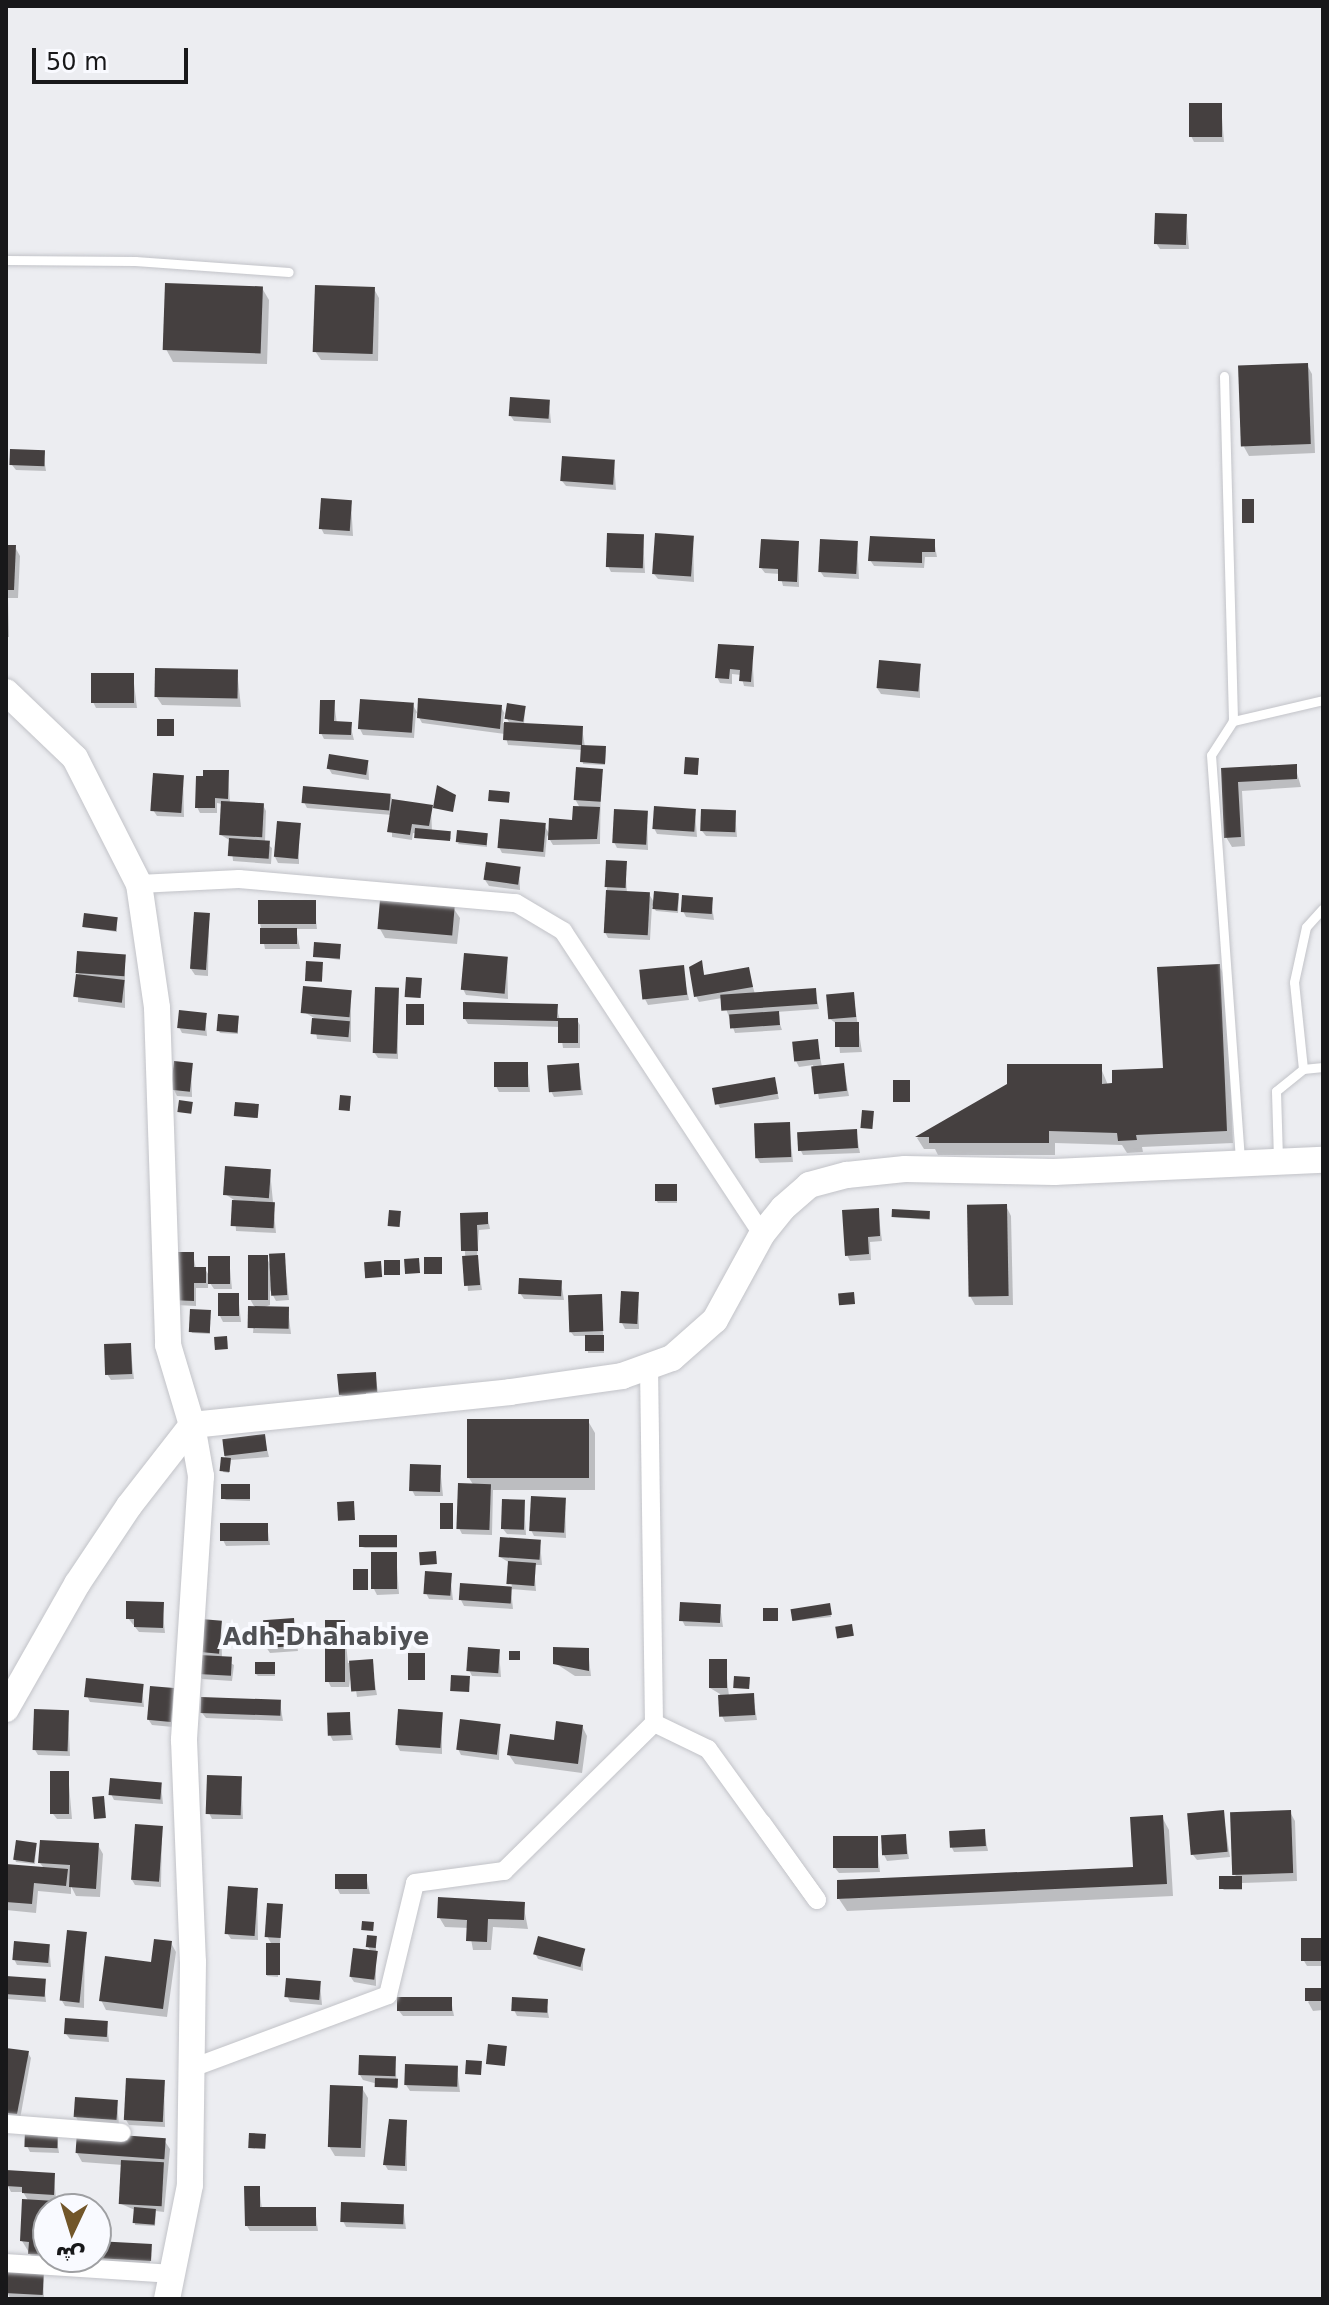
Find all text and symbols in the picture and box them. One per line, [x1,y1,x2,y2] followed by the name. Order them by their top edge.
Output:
[36,32,192,82] scale bar
[46,48,108,76] text: 50 m
[223,1624,429,1652] district label: Adh-Dhahabiye
[32,2193,112,2273] north arrow
[54,2242,86,2269] text: ش

